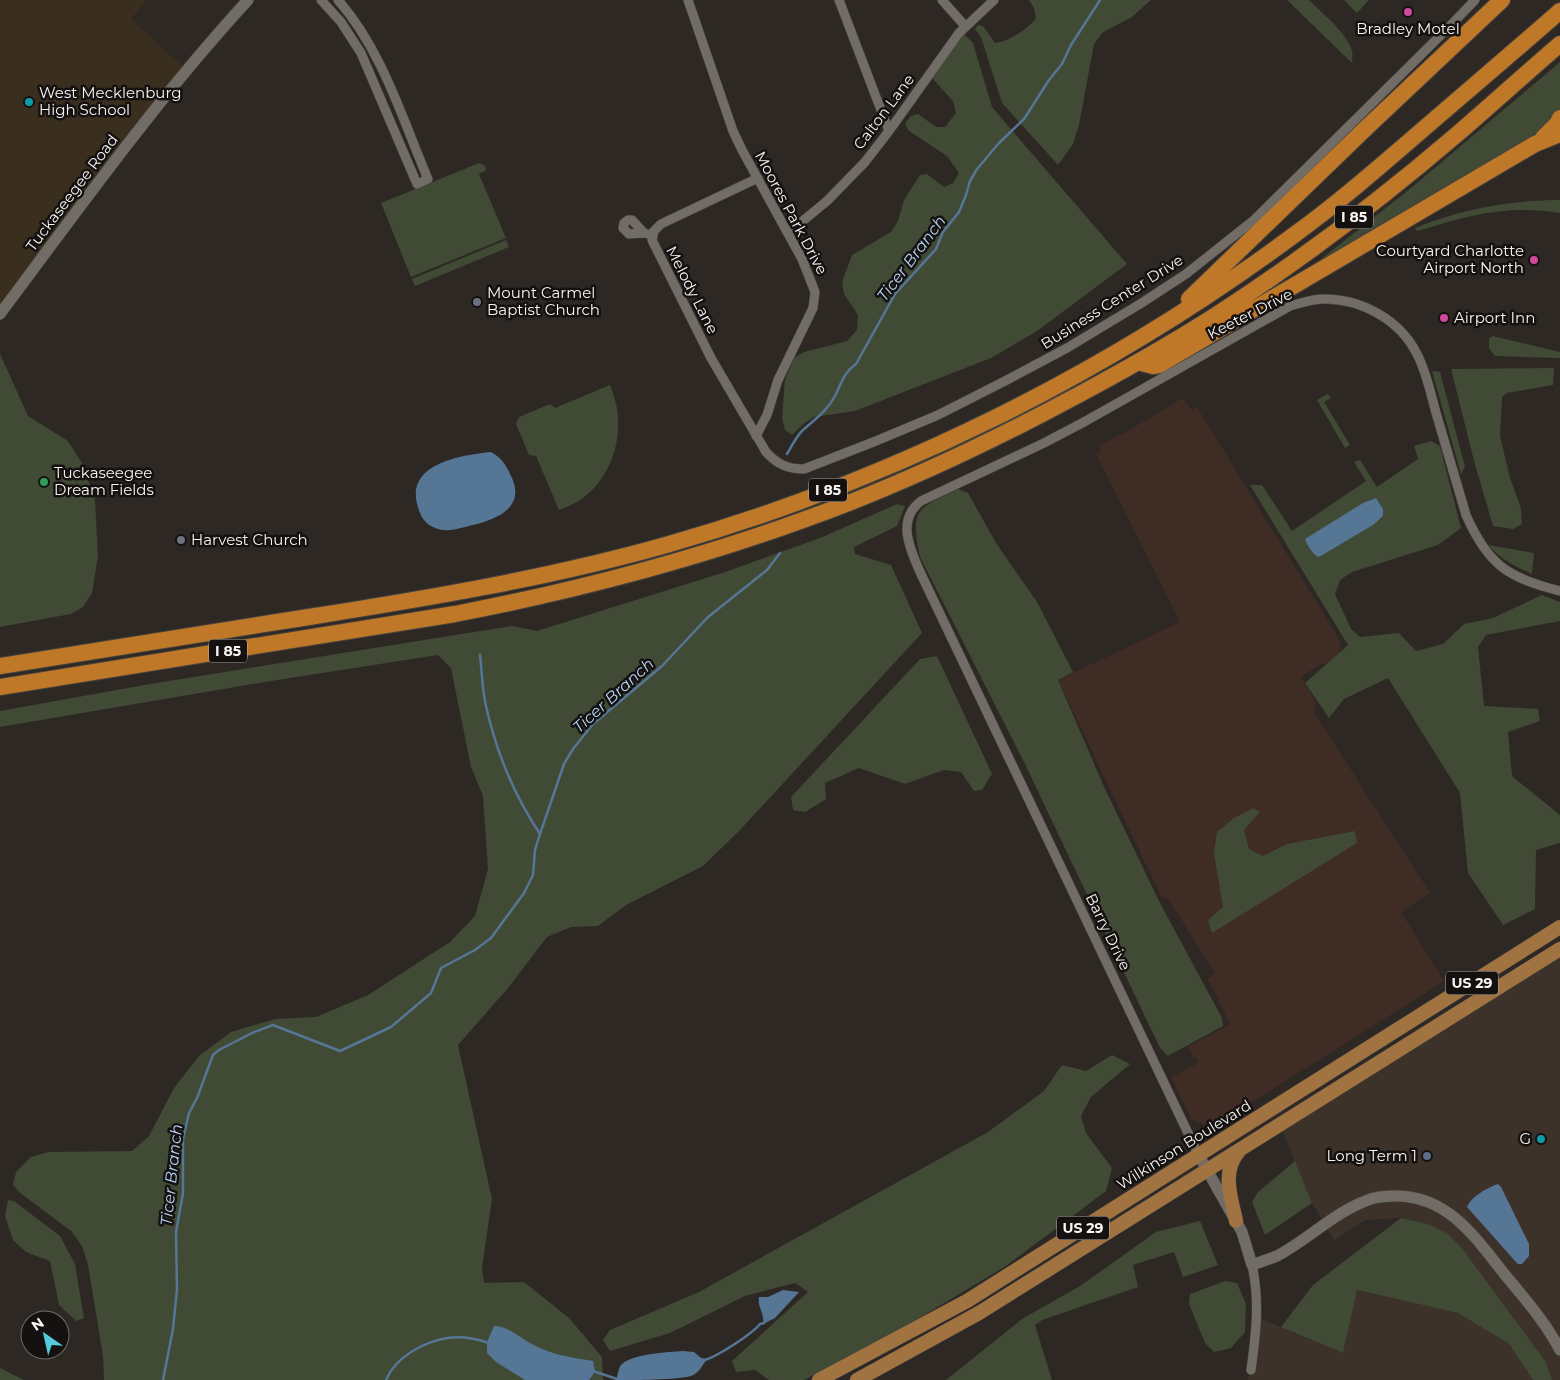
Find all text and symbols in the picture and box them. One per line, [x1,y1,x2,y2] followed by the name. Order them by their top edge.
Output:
[1402,6,1414,18] marker: Bradley Motel
[1356,19,1460,38] place label: Bradley Motel
[849,70,918,153] street label: Calton Lane
[39,83,182,119] place label: West Mecklenburg High School
[23,96,35,108] marker: West Mecklenburg High School
[21,130,122,255] street label: Tuckaseegee Road
[751,148,832,278] street label: Moores Park Drive
[1335,206,1373,228] road number: I 85
[873,212,950,305] water label: Ticer Branch
[1376,241,1524,277] place label: Courtyard Charlotte Airport North
[662,243,723,337] street label: Melody Lane
[1037,250,1186,353] street label: Business Center Drive
[1528,254,1540,266] marker: Courtyard Charlotte Airport North
[487,283,600,319] place label: Mount Carmel Baptist Church
[1204,284,1295,343] street label: Keeter Drive
[471,296,483,308] marker: Mount Carmel Baptist Church
[1454,308,1535,327] place label: Airport Inn
[1438,312,1450,324] marker: Airport Inn
[54,463,154,499] place label: Tuckaseegee Dream Fields
[38,476,50,488] marker: Tuckaseegee Dream Fields
[809,478,847,502] road number: I 85
[191,530,308,549] place label: Harvest Church
[175,534,187,546] marker: Harvest Church
[209,640,247,662] road number: I 85
[569,654,658,737] water label: Ticer Branch
[1082,890,1135,973] street label: Barry Drive
[1446,971,1498,994] road number: US 29
[1113,1095,1254,1194] street label: Wilkinson Boulevard
[157,1123,186,1227] water label: Ticer Branch
[1519,1129,1531,1148] place label: G
[1535,1133,1547,1145] marker: G
[1327,1146,1417,1165] place label: Long Term 1
[1421,1150,1433,1162] marker: Long Term 1
[1057,1216,1109,1240] road number: US 29
[20,1310,70,1360] north arrow
[28,1314,47,1335] text: N

